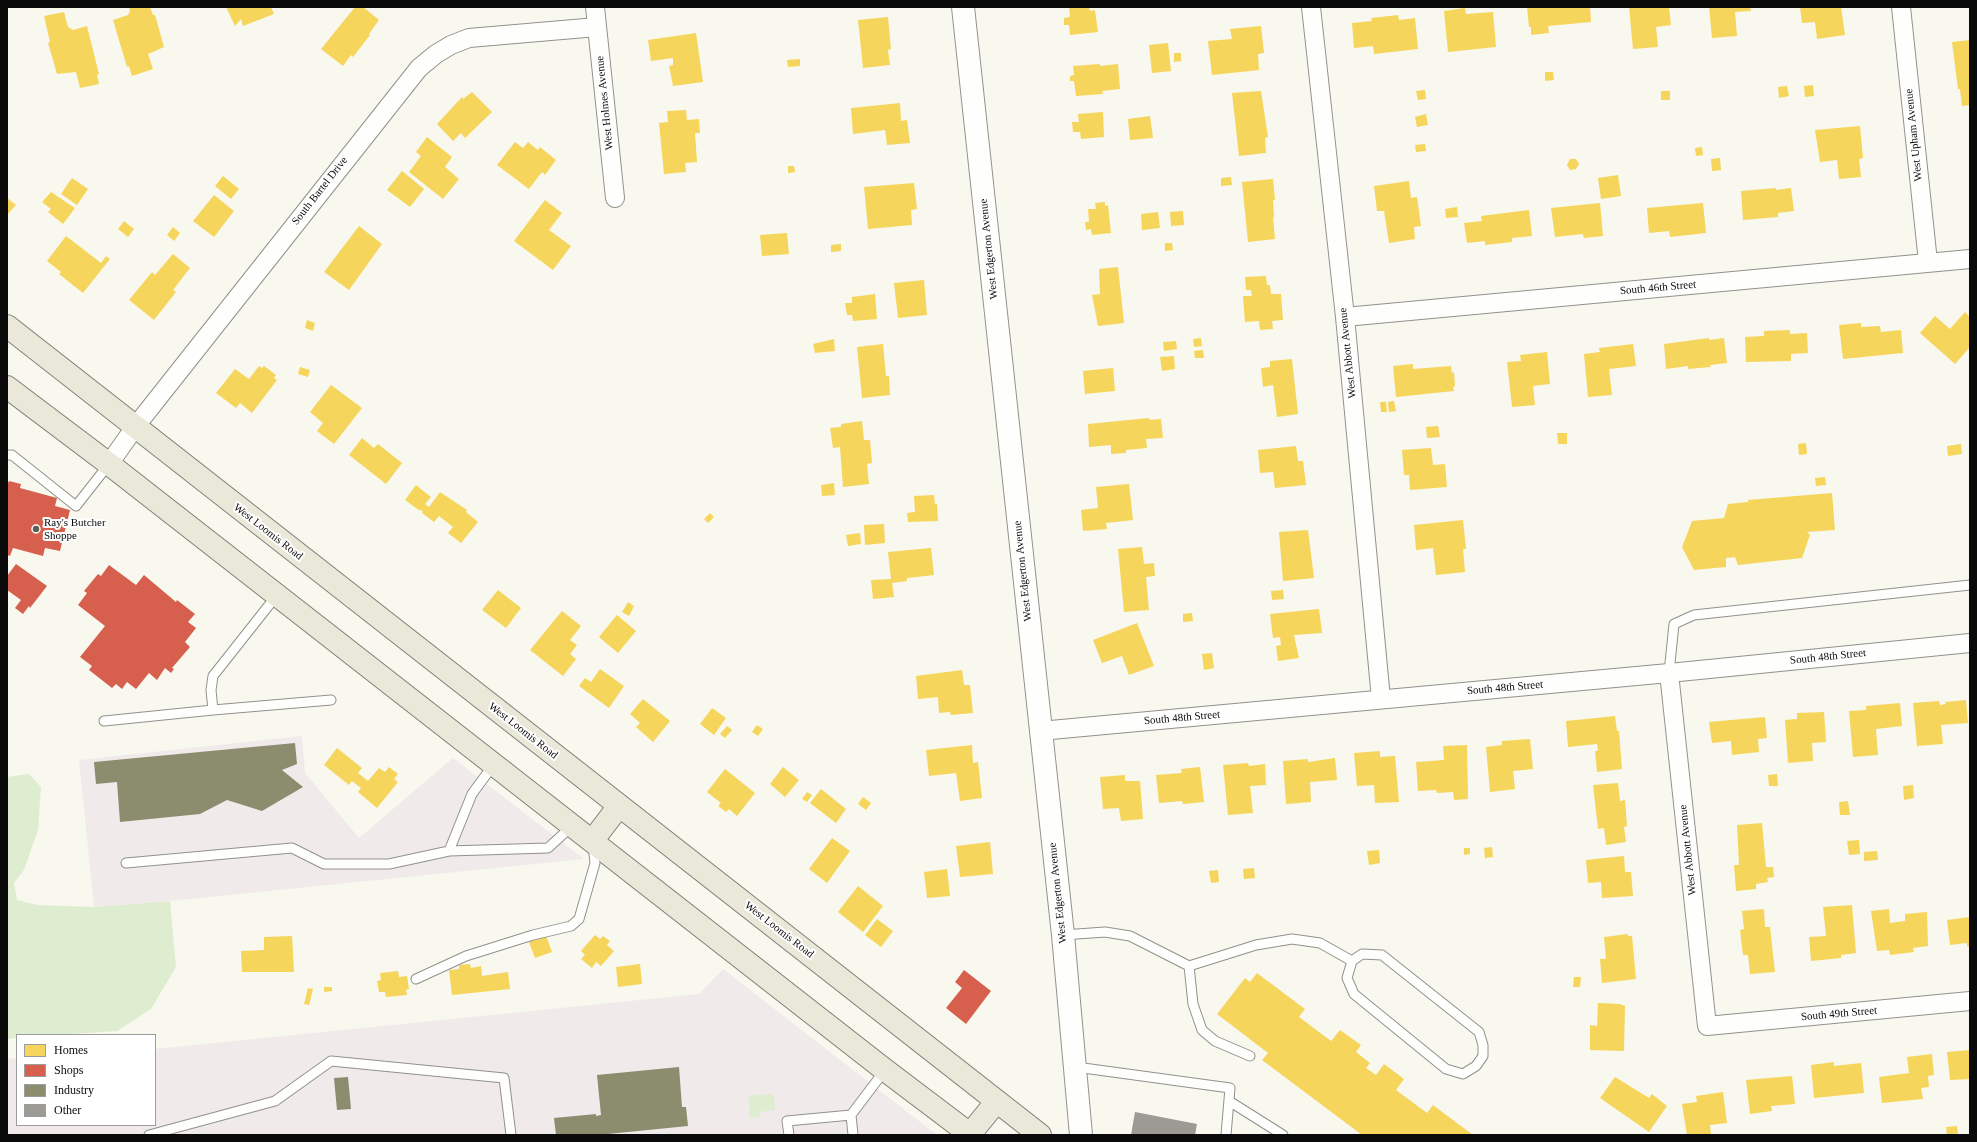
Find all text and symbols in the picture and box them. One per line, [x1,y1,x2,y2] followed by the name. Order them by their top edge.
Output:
[593,55,617,151] street label: West Holmes Avenue
[1903,88,1925,182] street label: West Upham Avenue
[289,154,351,228] street label: South Bartel Drive
[977,198,1001,300] street label: West Edgerton Avenue
[1619,278,1697,298] street label: South 46th Street
[1337,307,1359,399] street label: West Abbott Avenue
[231,501,305,563] street label: West Loomis Road
[44,516,106,542] place label: Ray's Butcher Shoppe
[1011,520,1035,622] street label: West Edgerton Avenue
[31,524,41,534] marker: Ray's Butcher Shoppe
[1789,646,1867,668] street label: South 48th Street
[1466,678,1544,698] street label: South 48th Street
[486,700,560,762] street label: West Loomis Road
[1143,708,1221,728] street label: South 48th Street
[1677,804,1699,896] street label: West Abbott Avenue
[1046,842,1070,944] street label: West Edgerton Avenue
[742,899,816,961] street label: West Loomis Road
[1800,1004,1878,1024] street label: South 49th Street
[16,1034,156,1126] legend
[54,1043,88,1057] text: Homes
[54,1063,83,1077] text: Shops
[54,1083,94,1097] text: Industry
[54,1103,81,1117] text: Other

